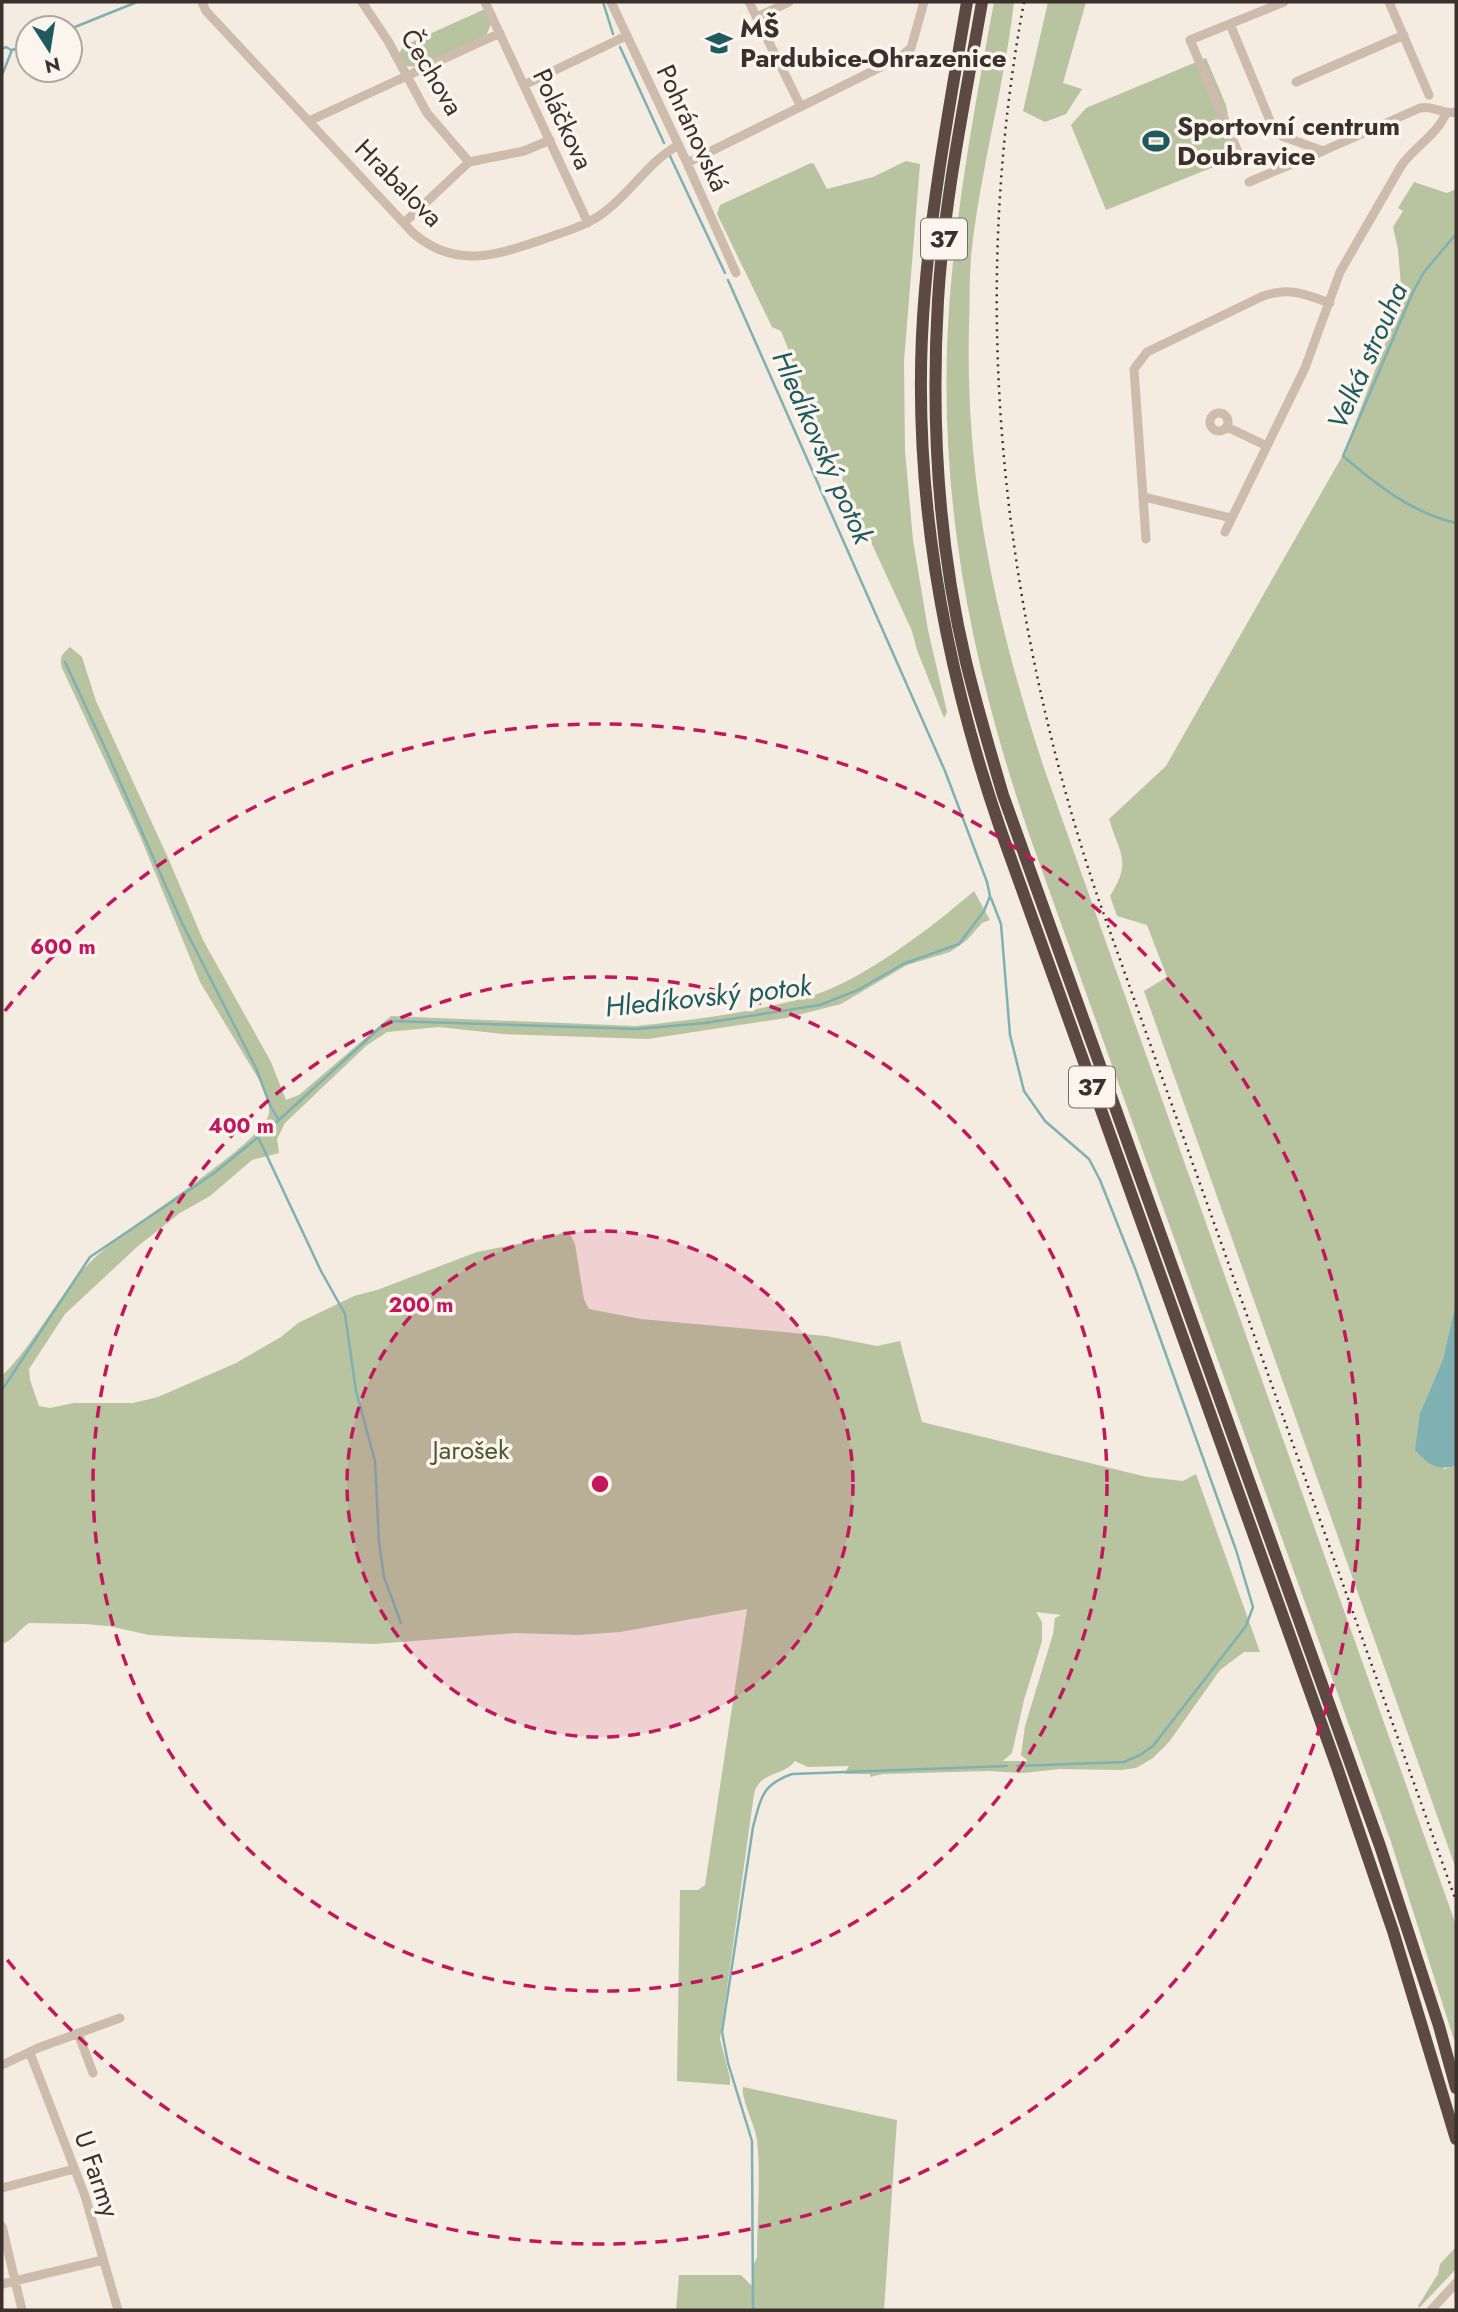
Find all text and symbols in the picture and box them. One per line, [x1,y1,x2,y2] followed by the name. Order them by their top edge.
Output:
[740,9,1007,77] place label: MŠ Pardubice-Ohrazenice
[14,14,84,84] north arrow
[391,21,473,123] street label: Čechova
[704,28,734,58] school or university icon: MŠ Pardubice-Ohrazenice
[42,50,63,80] text: N
[647,58,739,198] street label: Pohránovská
[523,62,603,176] street label: Poláčkova
[1177,107,1400,175] place label: Sportovní centrum Doubravice
[1141,126,1171,156] sports icon: Sportovní centrum Doubravice
[346,130,452,236] street label: Hrabalova
[921,219,967,260] road number: 37
[1317,276,1418,436] water label: Velká strouha
[762,344,884,551] water label: Hledíkovský potok
[30,932,96,962] text: 600 m
[603,965,814,1028] water label: Hledíkovský potok
[1069,1066,1115,1107] road number: 37
[208,1111,274,1141] text: 400 m
[388,1290,454,1320] text: 200 m
[430,1431,510,1469] park label: Jarošek
[588,1472,612,1496] centre of rings
[64,2126,130,2223] street label: U Farmy

